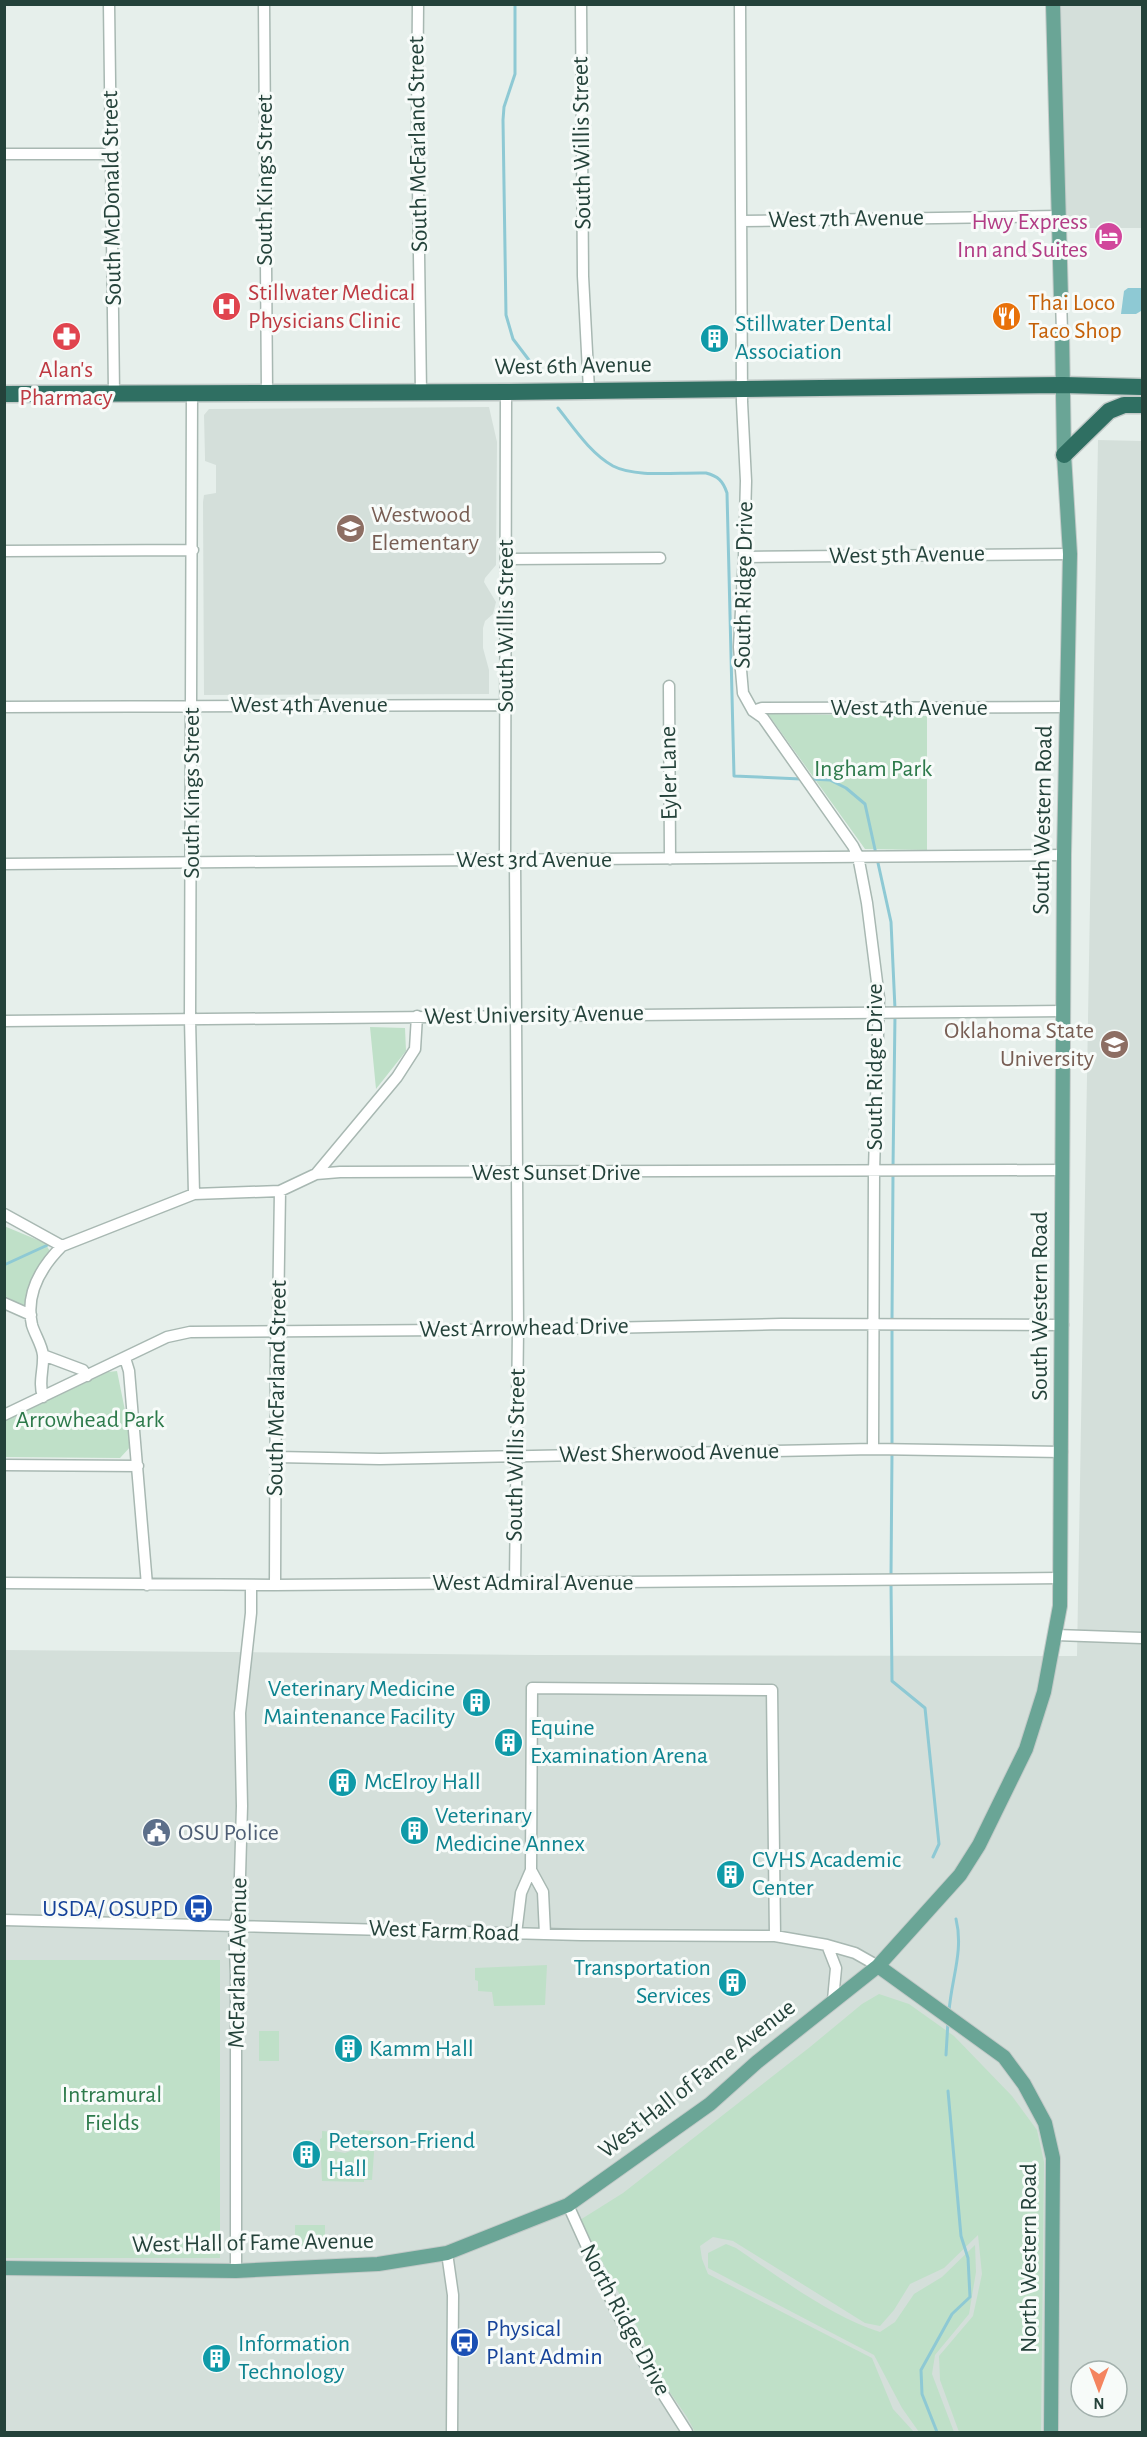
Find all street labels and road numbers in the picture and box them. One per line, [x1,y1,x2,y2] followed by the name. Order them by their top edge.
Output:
[404,35,432,252] street label: South McFarland Street
[568,56,596,230] street label: South Willis Street
[98,90,126,306] street label: South McDonald Street
[253,94,277,266] street label: South Kings Street
[768,206,924,232] street label: West 7th Avenue
[494,353,652,379] street label: West 6th Avenue
[731,501,757,669] street label: South Ridge Drive
[494,539,518,713] street label: South Willis Street
[829,542,985,568] street label: West 5th Avenue
[230,693,388,717] street label: West 4th Avenue
[830,696,988,720] street label: West 4th Avenue
[180,707,204,879] street label: South Kings Street
[1029,725,1057,915] street label: South Western Road
[656,726,682,820] street label: Eyler Lane
[456,848,612,872] street label: West 3rd Avenue
[863,983,887,1151] street label: South Ridge Drive
[424,1001,644,1029] street label: West University Avenue
[471,1161,641,1185] street label: West Sunset Drive
[1028,1211,1052,1401] street label: South Western Road
[263,1279,291,1496] street label: South McFarland Street
[419,1314,629,1342] street label: West Arrowhead Drive
[502,1368,530,1542] street label: South Willis Street
[559,1439,779,1467] street label: West Sherwood Avenue
[432,1571,634,1595] street label: West Admiral Avenue
[225,1877,251,2049] street label: McFarland Avenue
[368,1916,520,1946] street label: West Farm Road
[594,1995,800,2163] street label: West Hall of Fame Avenue
[1017,2163,1041,2353] street label: North Western Road
[132,2229,374,2257] street label: West Hall of Fame Avenue
[575,2240,675,2400] street label: North Ridge Drive

